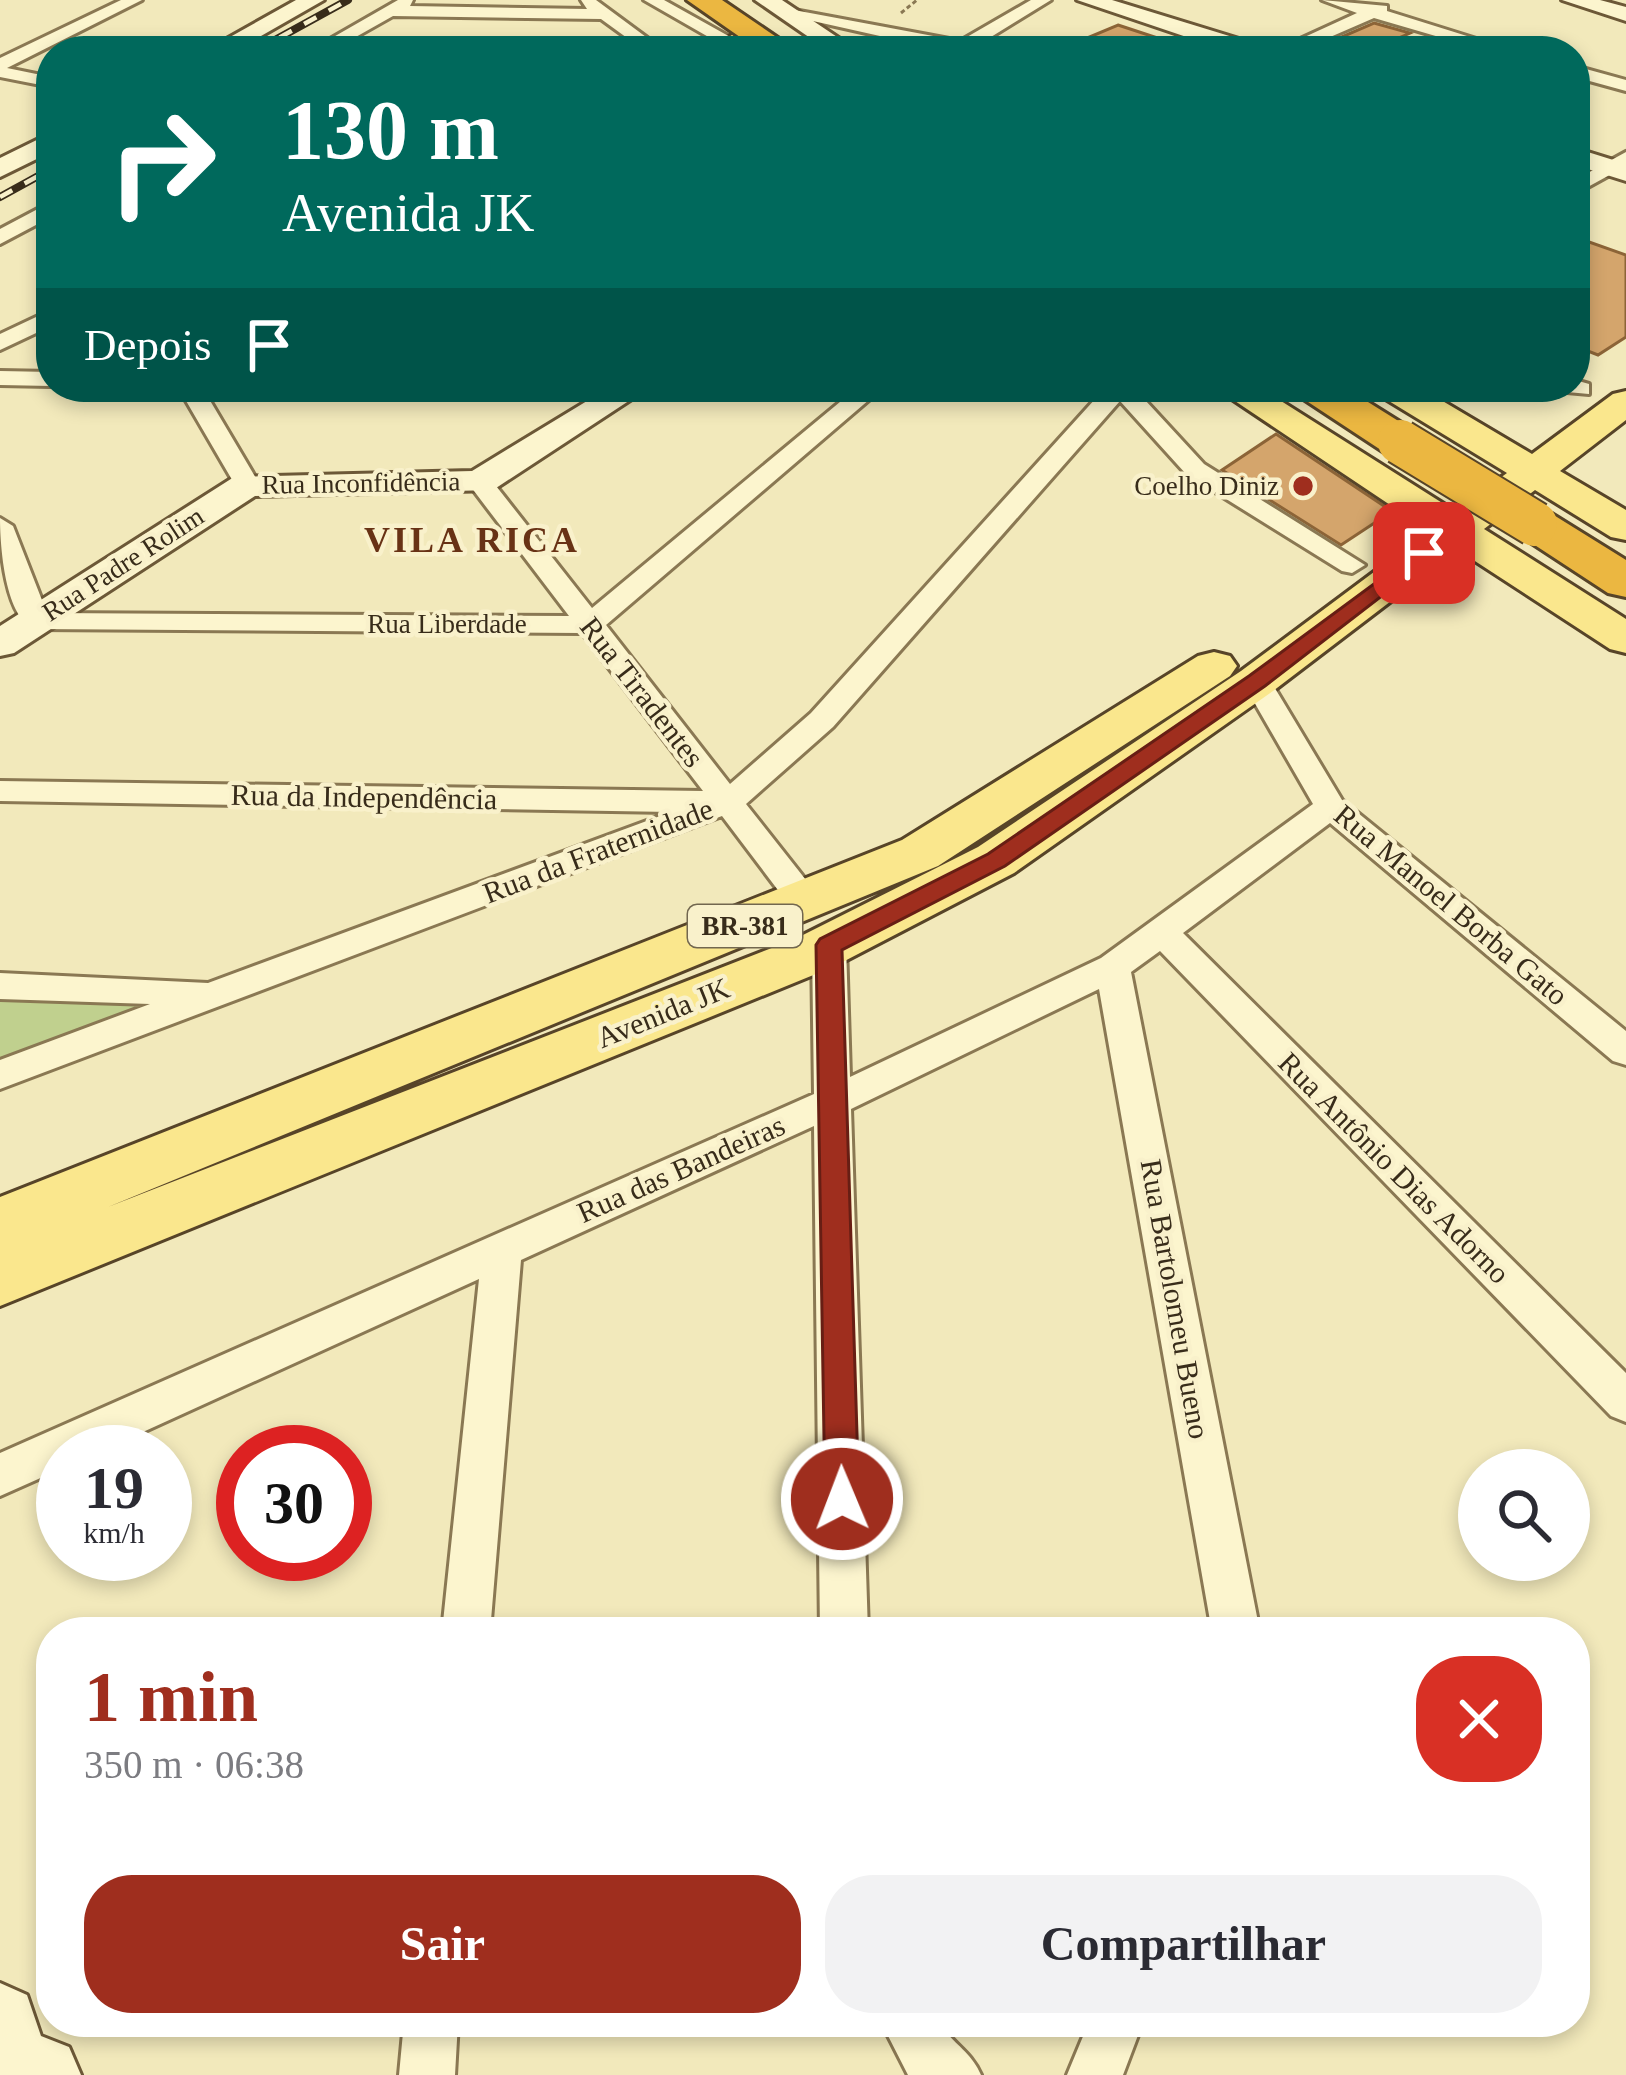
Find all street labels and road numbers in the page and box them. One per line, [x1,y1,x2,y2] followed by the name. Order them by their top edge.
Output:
[261,466,461,500] street label: Rua Inconfidência
[37,501,209,627] street label: Rua Padre Rolim
[367,609,527,639] street label: Rua Liberdade
[574,610,711,773] street label: Rua Tiradentes
[230,778,498,815] street label: Rua da Independência
[478,792,717,910] street label: Rua da Fraternidade
[1328,797,1575,1012] street label: Rua Manoel Borba Gato
[688,905,802,947] road number: BR-381
[592,971,734,1054] street label: Avenida JK
[1272,1045,1517,1290] street label: Rua Antônio Dias Adorno
[572,1108,789,1229] street label: Rua das Bandeiras
[1135,1157,1216,1441] street label: Rua Bartolomeu Bueno

